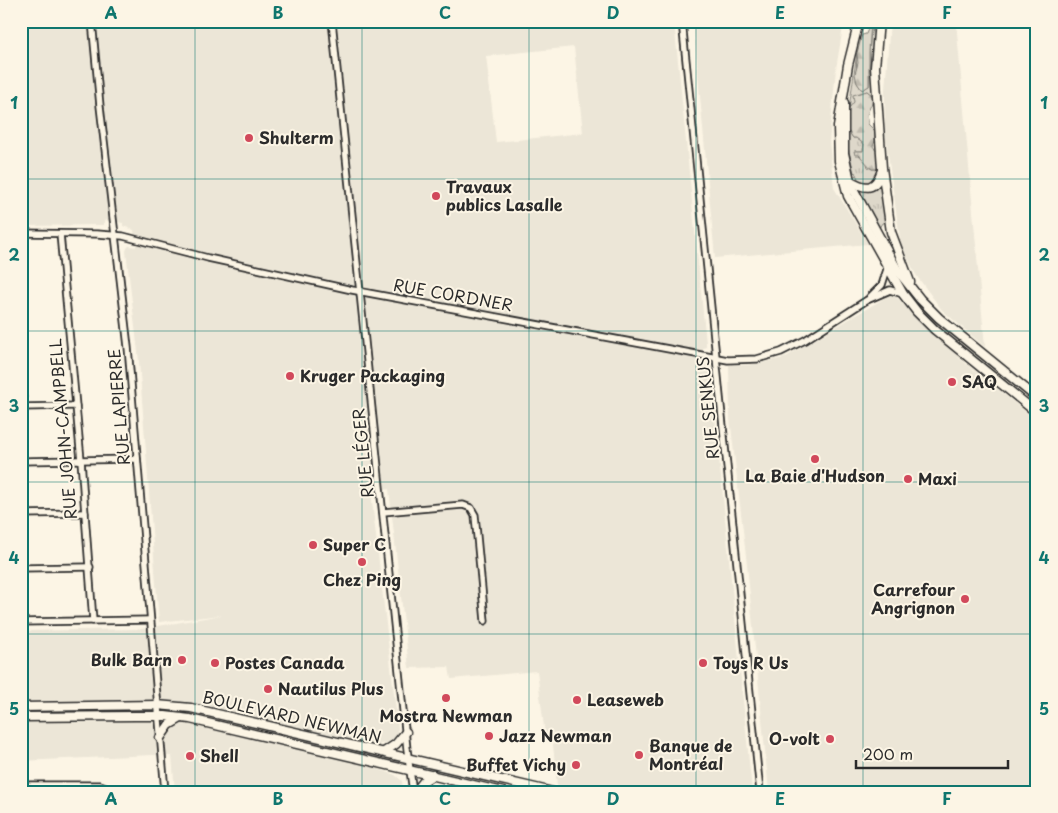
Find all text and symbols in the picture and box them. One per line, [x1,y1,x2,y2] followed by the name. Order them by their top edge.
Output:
[105,0,118,24] text: A
[273,0,284,24] text: B
[439,0,451,24] text: C
[607,0,619,24] text: D
[775,0,785,24] text: E
[942,0,952,24] text: F
[10,90,18,114] text: 1
[1040,90,1048,114] text: 1
[259,125,334,149] place label: Shulterm
[243,132,255,144] marker: Shulterm
[446,174,563,216] place label: Travaux publics Lasalle
[430,190,442,202] marker: Travaux publics Lasalle
[8,242,20,266] text: 2
[1038,242,1050,266] text: 2
[392,272,515,316] street label: RUE CORDNER
[42,337,82,521] street label: RUE JOHN-CAMPBELL
[101,348,135,466] street label: RUE LAPIERRE
[690,355,724,461] street label: RUE SENKUS
[300,363,445,387] place label: Kruger Packaging
[962,369,997,393] place label: SAQ
[284,370,296,382] marker: Kruger Packaging
[946,376,958,388] marker: SAQ
[9,393,19,417] text: 3
[1039,393,1049,417] text: 3
[345,407,379,499] street label: RUE LÉGER
[809,453,821,465] marker: La Baie d'Hudson
[745,463,885,487] place label: La Baie d'Hudson
[918,466,957,490] place label: Maxi
[902,473,914,485] marker: Maxi
[323,532,386,556] place label: Super C
[307,539,319,551] marker: Super C
[9,545,20,569] text: 4
[1039,545,1050,569] text: 4
[356,556,368,568] marker: Chez Ping
[323,567,401,591] place label: Chez Ping
[871,577,956,619] place label: Carrefour Angrignon
[959,593,971,605] marker: Carrefour Angrignon
[91,647,172,671] place label: Bulk Barn
[225,650,345,674] place label: Postes Canada
[713,650,789,674] place label: Toys R Us
[176,654,188,666] marker: Bulk Barn
[209,657,221,669] marker: Postes Canada
[697,657,709,669] marker: Toys R Us
[278,676,384,700] place label: Nautilus Plus
[262,683,274,695] marker: Nautilus Plus
[200,684,384,748] street label: BOULEVARD NEWMAN
[587,687,664,711] place label: Leaseweb
[440,692,452,704] marker: Mostra Newman
[571,694,583,706] marker: Leaseweb
[9,696,19,720] text: 5
[1039,696,1049,720] text: 5
[379,703,513,727] place label: Mostra Newman
[499,723,612,747] place label: Jazz Newman
[769,726,820,750] place label: O-volt
[483,730,495,742] marker: Jazz Newman
[649,733,732,775] place label: Banque de Montréal
[824,733,836,745] marker: O-volt
[856,738,1008,770] scale bar
[863,742,913,765] text: 200 m
[200,743,239,767] place label: Shell
[633,749,645,761] marker: Banque de Montréal
[184,750,196,762] marker: Shell
[466,752,566,776] place label: Buffet Vichy
[570,759,582,771] marker: Buffet Vichy
[105,786,118,810] text: A
[273,786,284,810] text: B
[439,786,451,810] text: C
[607,786,619,810] text: D
[775,786,785,810] text: E
[942,786,952,810] text: F

